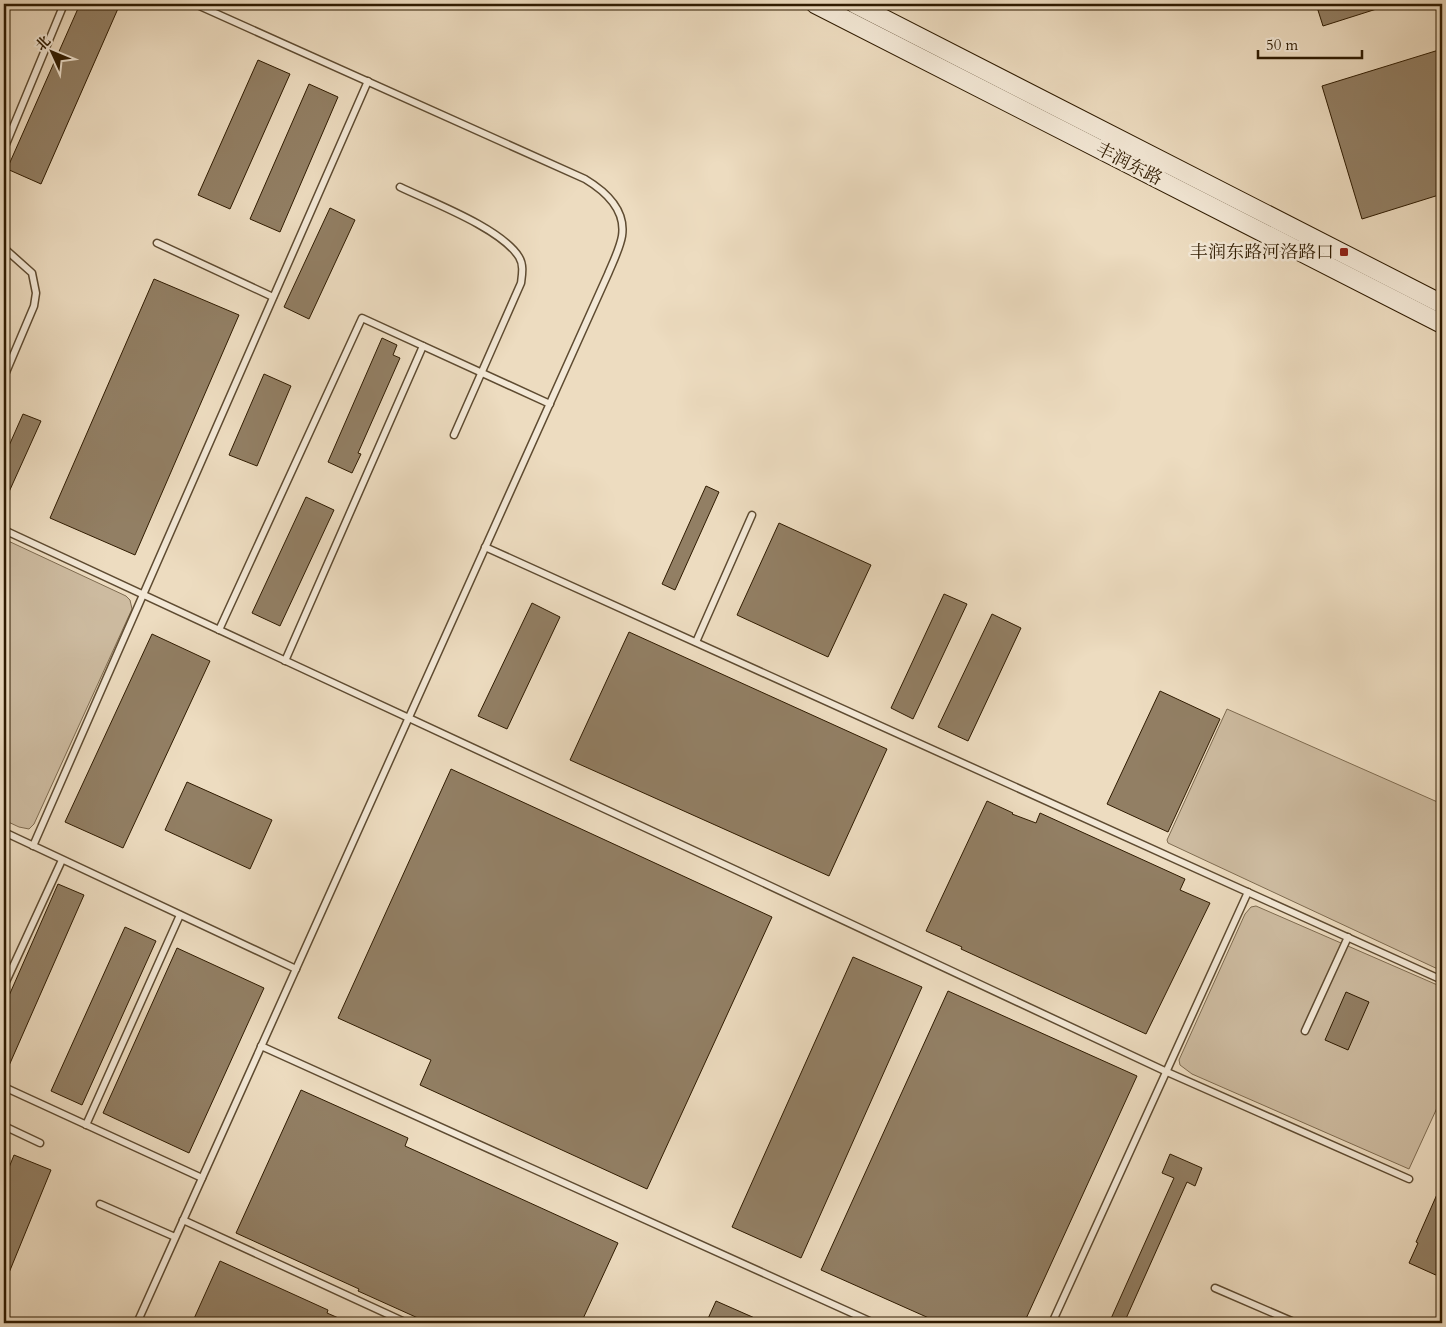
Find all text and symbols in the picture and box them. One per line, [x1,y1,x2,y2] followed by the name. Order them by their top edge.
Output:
[28,28,78,78] north arrow
[1258,28,1362,60] scale bar
[31,32,55,55] text: 北
[1266,35,1298,55] text: 50 m
[1091,137,1167,191] street label: 丰润东路
[1190,240,1334,265] place label: 丰润东路河洛路口
[1338,246,1350,258] marker: 丰润东路河洛路口

